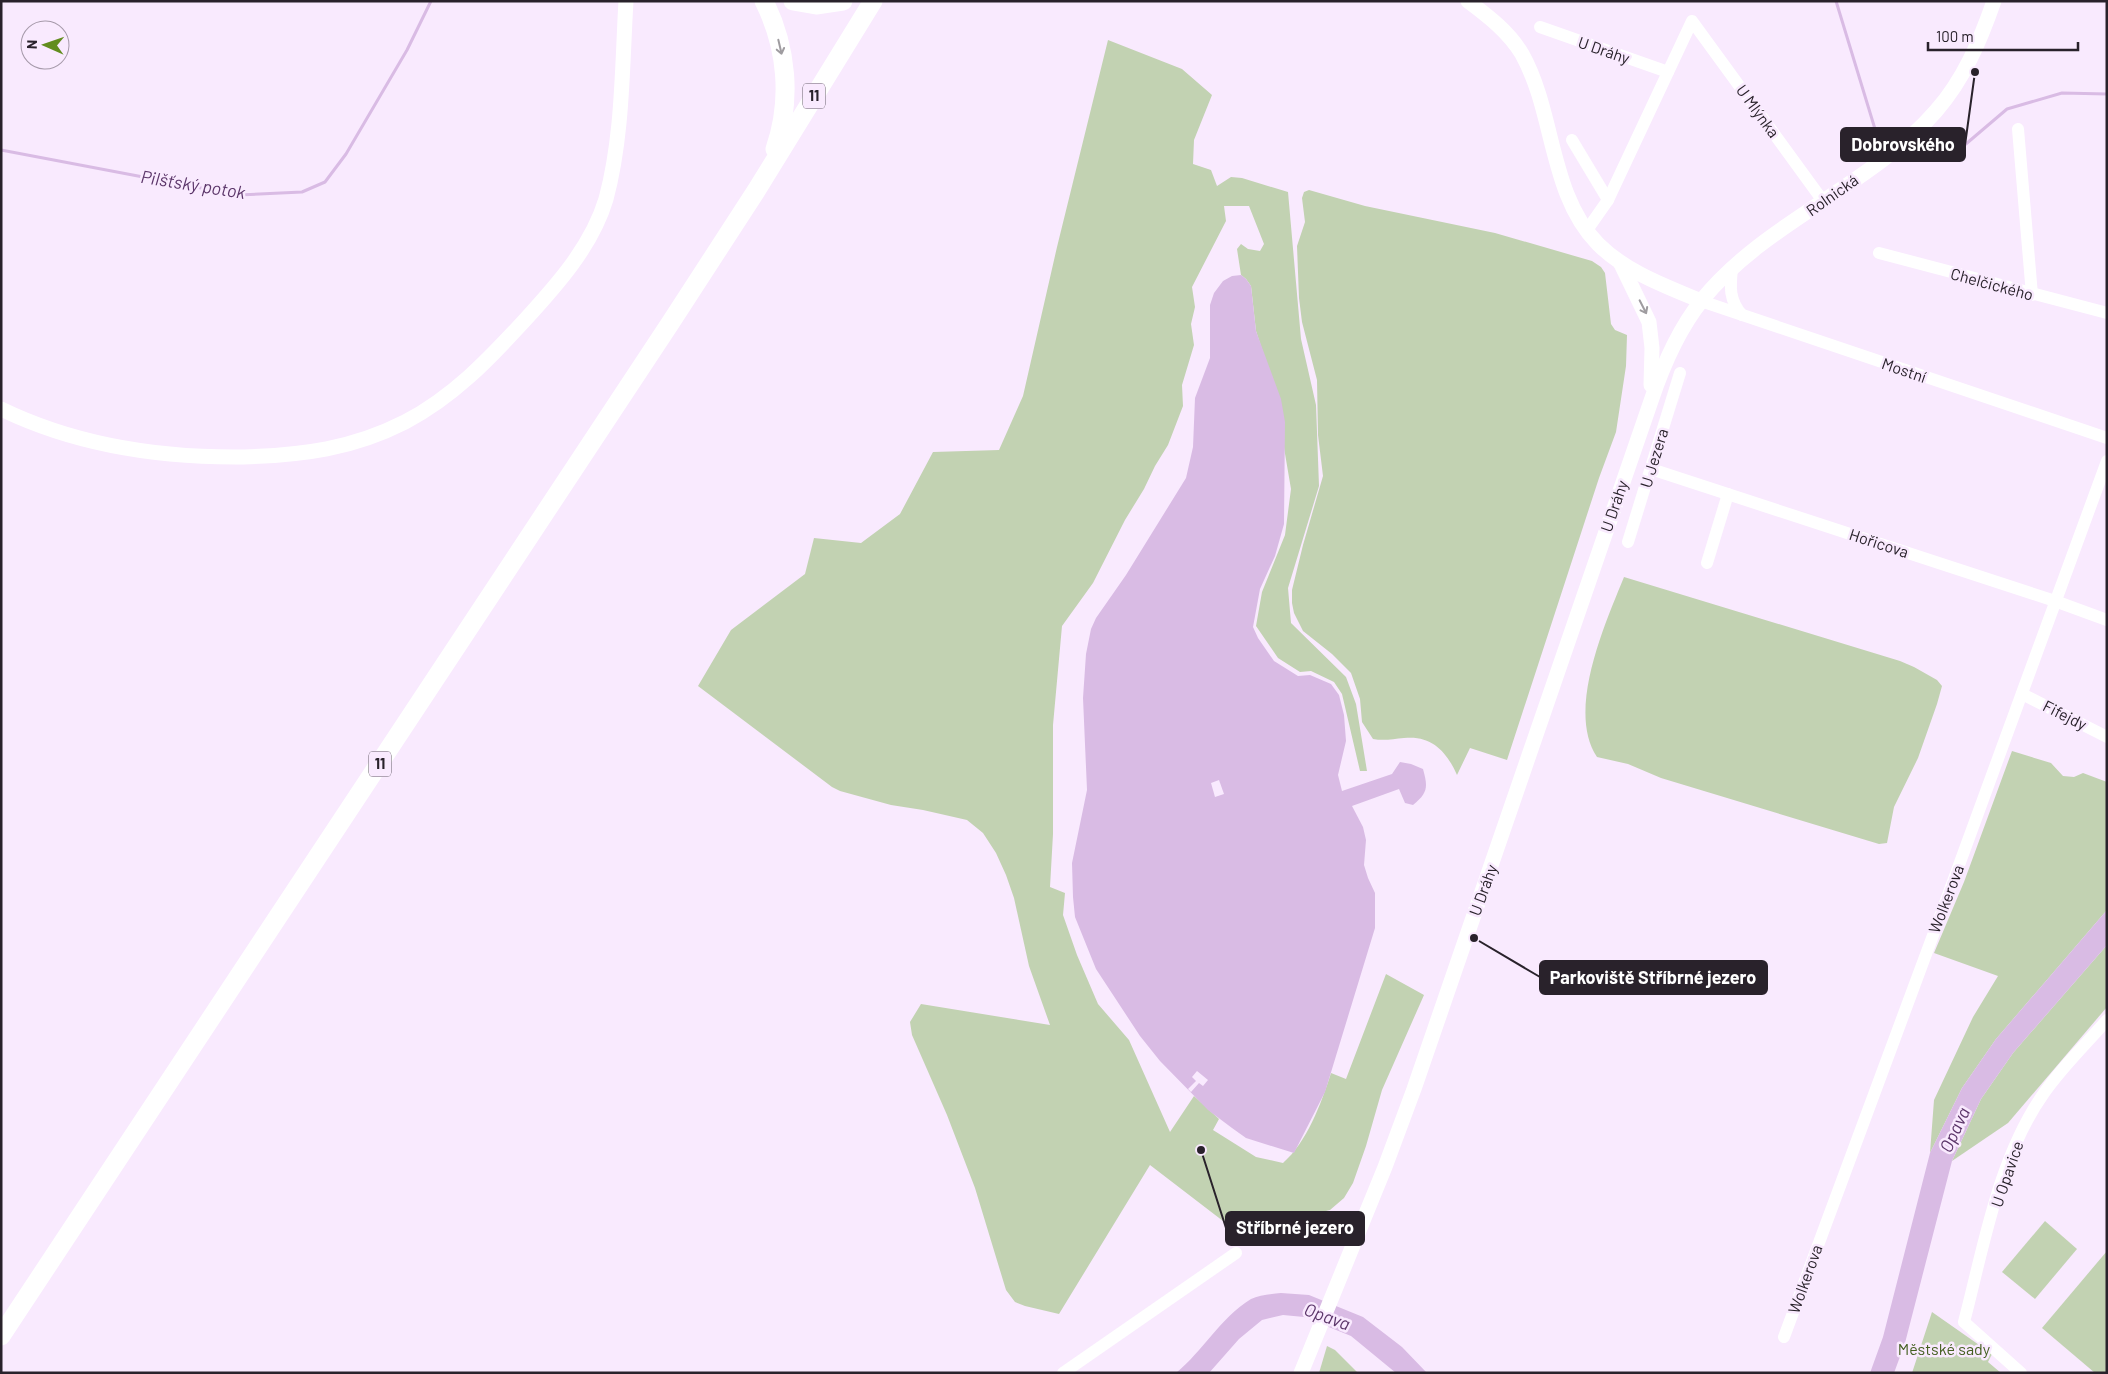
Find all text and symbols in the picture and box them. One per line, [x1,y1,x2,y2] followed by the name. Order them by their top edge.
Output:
[20,20,70,70] north arrow
[1928,20,2078,52] scale bar
[1936,27,1974,45] text: 100 m
[1576,32,1633,67] street label: U Dráhy
[776,38,785,54] one-way arrow
[23,40,40,49] text: N
[1733,81,1784,141] street label: U Mlýnka
[803,84,825,108] road number: 11
[1841,128,1965,161] callout: Dobrovského
[1851,133,1955,155] text: Dobrovského
[139,165,247,203] water label: Pilšťský potok
[1802,170,1861,219] street label: Rolnická
[1949,263,2035,304] street label: Chelčického
[1638,300,1648,315] one-way arrow
[1879,353,1929,386] street label: Mostní
[1636,426,1672,490] street label: U Jezera
[1596,477,1631,534] street label: U Dráhy
[1847,524,1911,561] street label: Hořicova
[2040,695,2091,734] street label: Fifejdy
[369,752,391,776] road number: 11
[1464,861,1501,918] street label: U Dráhy
[1924,862,1967,936] street label: Wolkerova
[1540,961,1767,994] callout: Parkoviště Stříbrné jezero
[1550,966,1756,988] text: Parkoviště Stříbrné jezero
[1934,1103,1974,1156] water label: Opava
[1986,1138,2027,1210] street label: U Opavice
[1226,1212,1364,1245] callout: Stříbrné jezero
[1236,1216,1354,1238] text: Stříbrné jezero
[1783,1242,1826,1316] street label: Wolkerova
[1301,1298,1353,1335] water label: Opava
[1898,1339,1991,1358] park label: Městské sady

